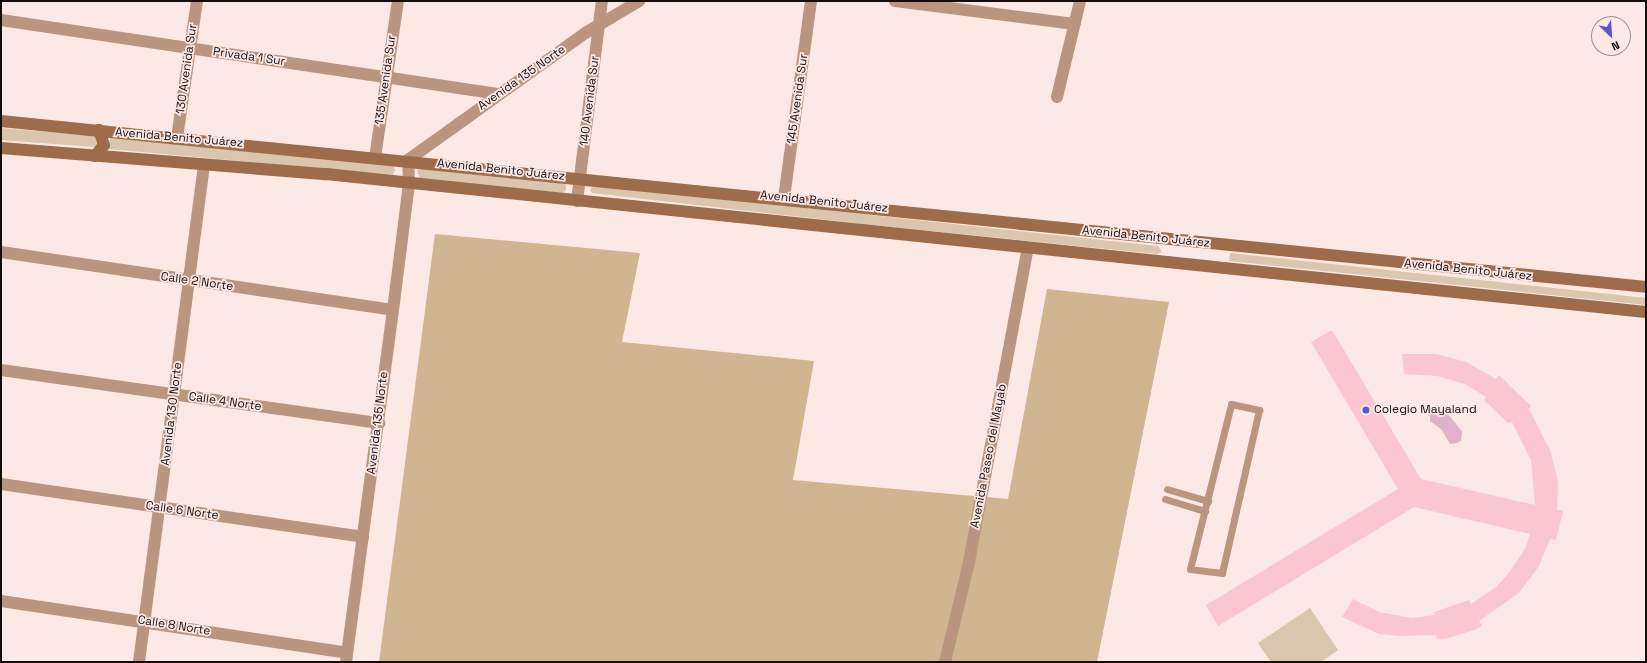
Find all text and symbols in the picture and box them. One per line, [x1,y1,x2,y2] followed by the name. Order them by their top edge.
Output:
[1591,16,1631,56] north arrow
[174,23,200,115] street label: 130 Avenida Sur
[373,34,399,126] street label: 135 Avenida Sur
[1609,38,1622,54] text: N
[475,42,569,114] street label: Avenida 135 Norte
[212,45,286,69] street label: Privada 1 Sur
[785,53,811,145] street label: 145 Avenida Sur
[577,55,603,147] street label: 140 Avenida Sur
[114,125,244,151] street label: Avenida Benito Juárez
[436,156,566,184] street label: Avenida Benito Juárez
[759,188,889,216] street label: Avenida Benito Juárez
[1081,223,1211,251] street label: Avenida Benito Juárez
[1403,256,1533,284] street label: Avenida Benito Juárez
[160,270,234,294] street label: Calle 2 Norte
[159,361,185,467] street label: Avenida 130 Norte
[365,371,391,475] street label: Avenida 135 Norte
[968,383,1010,529] street label: Avenida Paseo del Mayab
[188,390,262,414] street label: Calle 4 Norte
[1374,403,1477,417] place label: Colegio Mayaland
[1361,405,1371,415] marker: Colegio Mayaland
[145,499,219,523] street label: Calle 6 Norte
[137,613,211,639] street label: Calle 8 Norte

